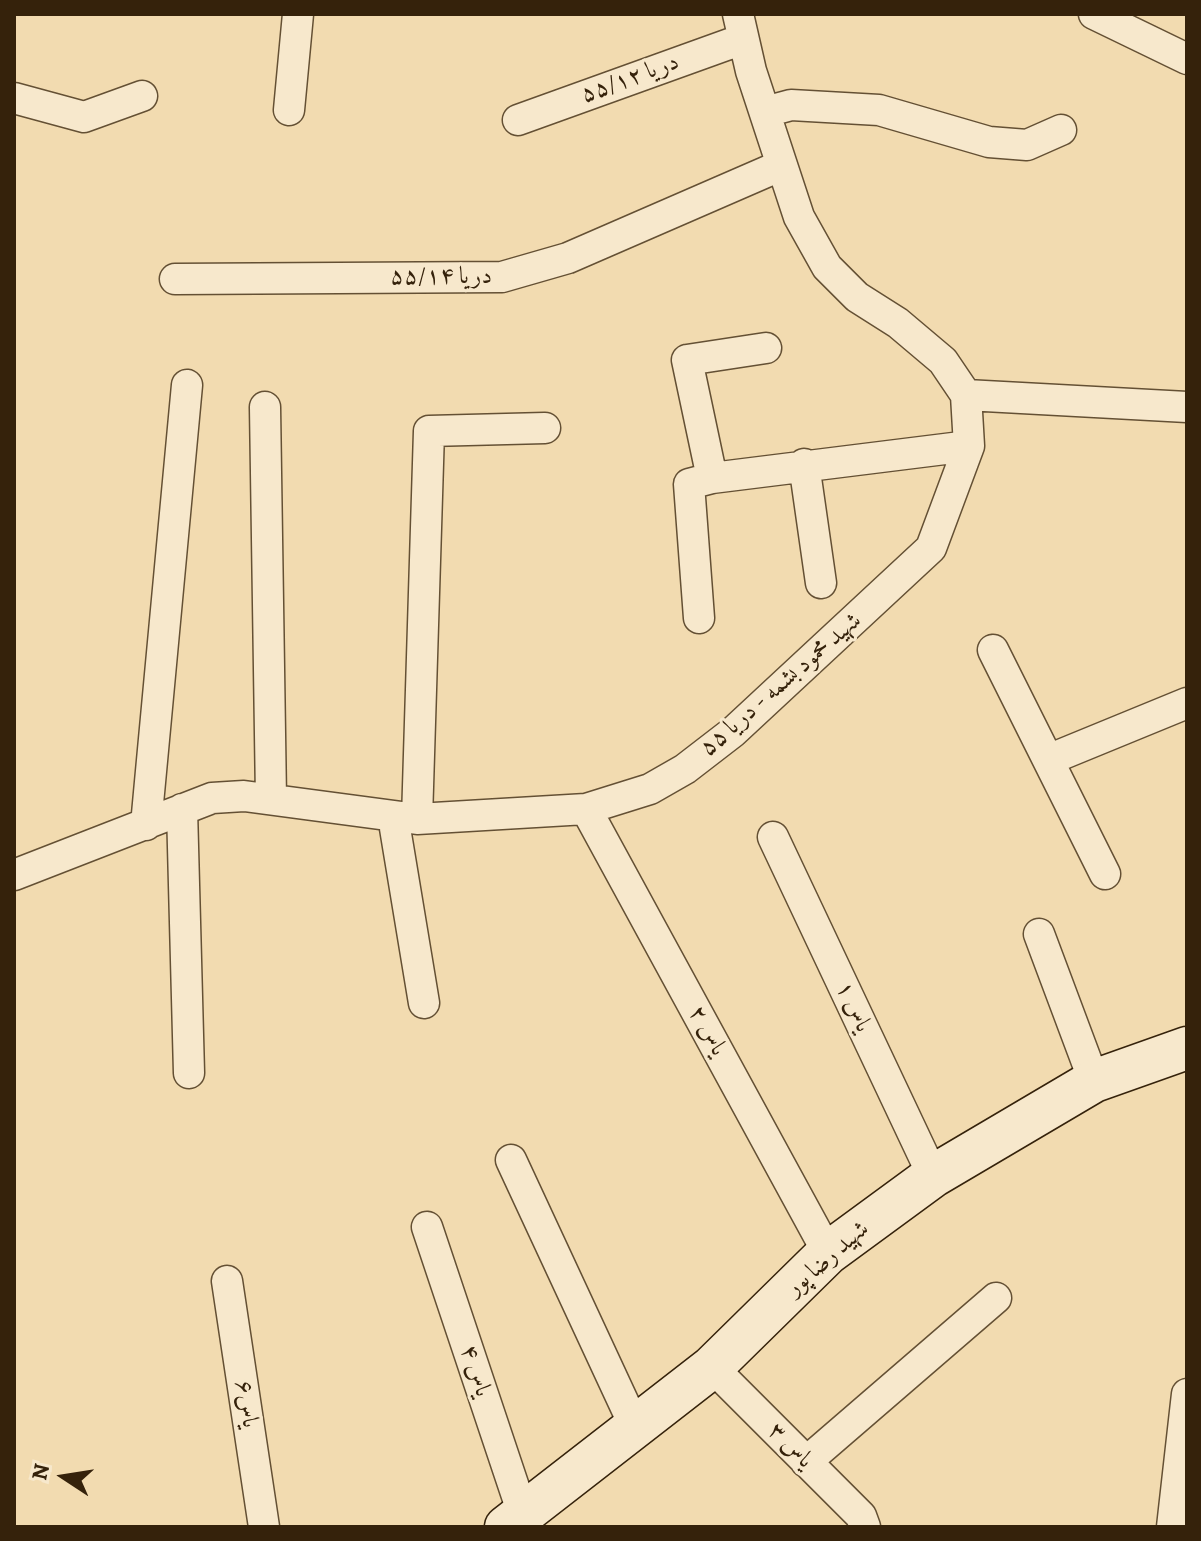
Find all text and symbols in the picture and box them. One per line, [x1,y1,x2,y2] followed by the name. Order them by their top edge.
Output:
[577,48,683,110] street label: دریا ۵۵/۱۲
[390,263,492,291] street label: دریا ۵۵/۱۴
[694,607,868,763] street label: شهید محمود بشمه - دریا ۵۵
[829,977,877,1037] street label: یاس ۱
[682,1001,732,1061] street label: یاس ۲
[781,1215,875,1303] street label: شهید رضا پور
[453,1342,497,1400] street label: یاس ۴
[228,1378,264,1430] street label: یاس۶
[761,1417,819,1475] street label: یاس ۳
[24,1437,104,1517] north arrow
[24,1461,57,1483] text: N

